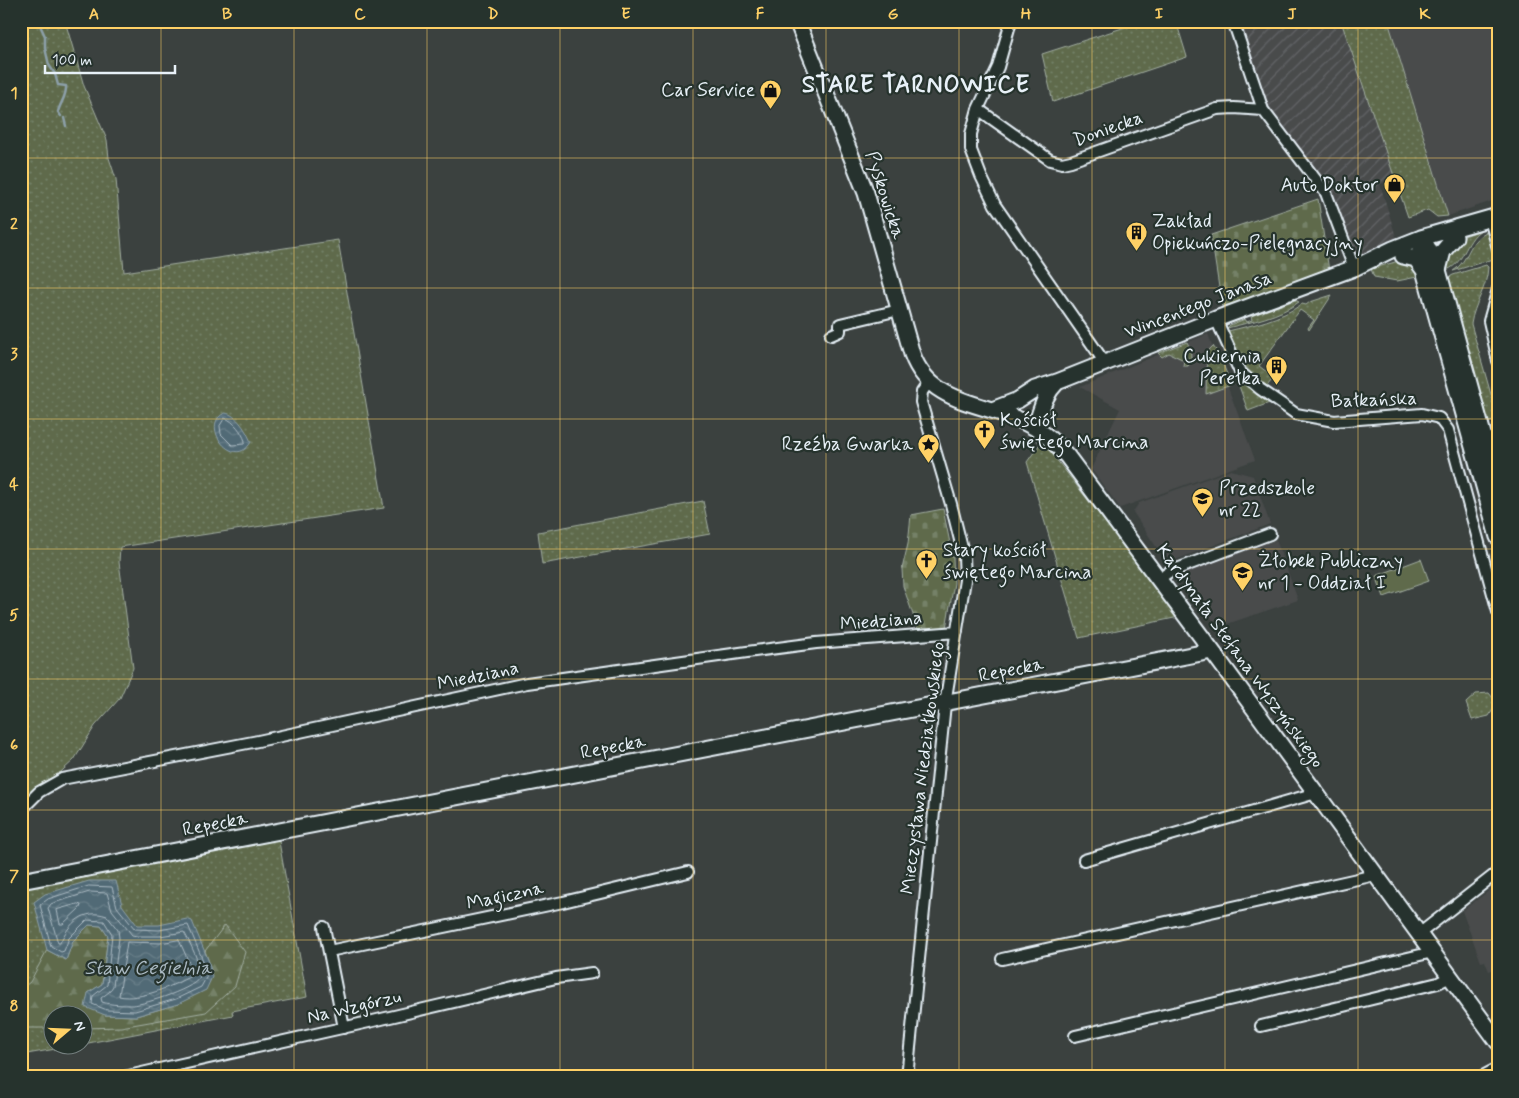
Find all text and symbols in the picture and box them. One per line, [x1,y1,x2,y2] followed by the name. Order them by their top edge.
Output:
[89,4,99,25] text: A
[222,4,232,25] text: B
[354,4,366,25] text: C
[487,4,499,25] text: D
[621,4,631,25] text: E
[756,4,765,25] text: F
[888,4,899,25] text: G
[1021,4,1032,25] text: H
[1155,4,1164,25] text: I
[1287,4,1297,25] text: J
[1419,4,1431,25] text: K
[45,42,175,74] scale bar
[52,51,92,71] text: 100 m
[802,70,1030,101] district label: STARE TARNOWICE
[661,78,755,103] place label: Car Service
[759,78,783,109] shop icon: Car Service
[10,83,18,104] text: 1
[1070,105,1146,153] street label: Doniecka
[859,148,911,243] street label: Pyskowicka
[1281,173,1378,198] place label: Auto Doktor
[1382,173,1406,204] shop icon: Auto Doktor
[1152,209,1363,257] place label: Zakład Opiekuńczo-Pielęgnacyjny
[10,214,18,235] text: 2
[1124,220,1148,251] building icon: Zakład Opiekuńczo-Pielęgnacyjny
[1121,265,1276,346] street label: Wincentego Janasa
[10,344,18,365] text: 3
[1183,344,1261,391] place label: Cukiernia Perełka
[1265,355,1289,386] building icon: Cukiernia Perełka
[1330,386,1418,414] street label: Bałkańska
[1000,408,1149,458] place label: Kościół świętego Marcina
[972,419,996,450] church icon: Kościół świętego Marcina
[782,432,914,457] place label: Rzeźba Gwarka
[917,432,941,463] place icon: Rzeźba Gwarka
[9,474,19,495] text: 4
[1219,476,1315,523] place label: Przedszkole nr 22
[1191,487,1215,518] school or university icon: Przedszkole nr 22
[943,538,1092,588] place label: Stary kościół świętego Marcina
[1149,539,1330,774] street label: Kardynała Stefana Wyszyńskiego
[915,549,939,580] church icon: Stary kościół świętego Marcina
[1258,549,1403,596] place label: Żłobek Publiczny nr 1 - Oddział I
[1230,560,1254,591] school or university icon: Żłobek Publiczny nr 1 - Oddział I
[9,605,19,626] text: 5
[839,605,923,637] street label: Miedziana
[895,640,954,896] street label: Mieczysława Niedziałkowskiego
[976,651,1046,689] street label: Repecka
[435,655,521,697] street label: Miedziana
[578,728,648,766] street label: Repecka
[10,735,18,756] text: 6
[180,805,250,843] street label: Repecka
[9,866,19,887] text: 7
[464,876,547,919] street label: Magiczna
[84,955,213,984] water label: Staw Cegielnia
[304,984,404,1031] street label: Na Wzgórzu
[9,996,19,1017] text: 8
[42,1006,92,1056] north arrow
[69,1019,89,1033] text: N

